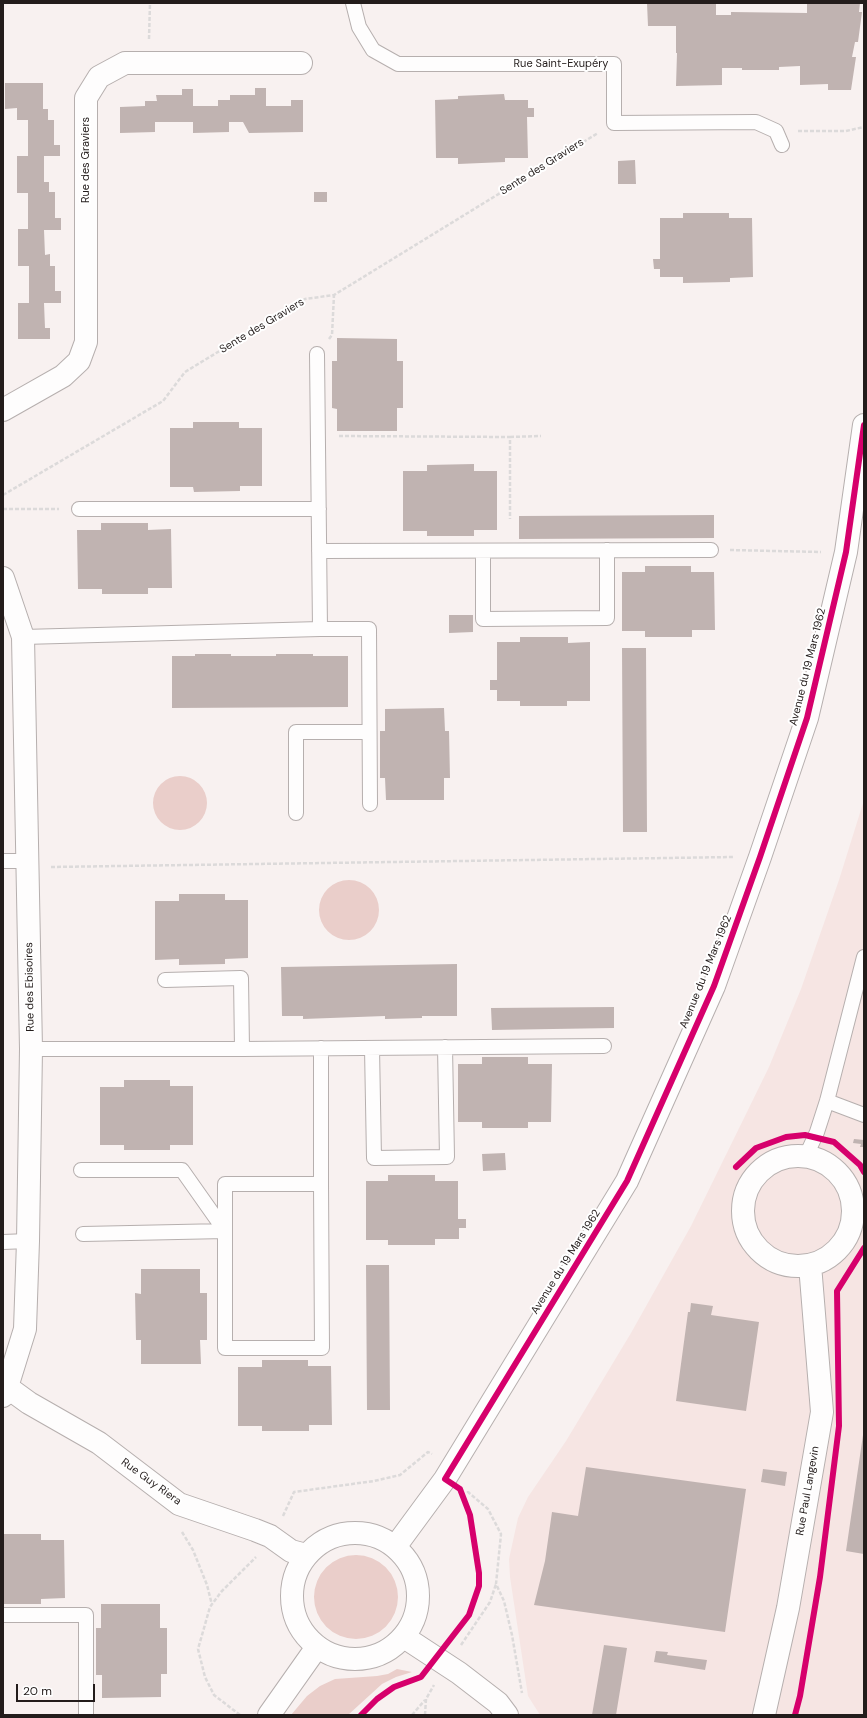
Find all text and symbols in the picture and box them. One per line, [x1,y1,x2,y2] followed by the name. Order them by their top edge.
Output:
[514,57,608,71] street label: Rue Saint-Exupéry
[79,117,93,203] street label: Rue des Graviers
[498,136,586,198] street label: Sente des Graviers
[217,296,307,356] street label: Sente des Graviers
[787,607,829,727] street label: Avenue du 19 Mars 1962
[677,914,735,1030] street label: Avenue du 19 Mars 1962
[23,942,37,1032] street label: Rue des Ebisoires
[528,1207,604,1317] street label: Avenue du 19 Mars 1962
[794,1445,822,1537] street label: Rue Paul Langevin
[118,1456,184,1508] street label: Rue Guy Riera
[18,1676,97,1702] scale bar
[23,1683,52,1699] text: 20 m

